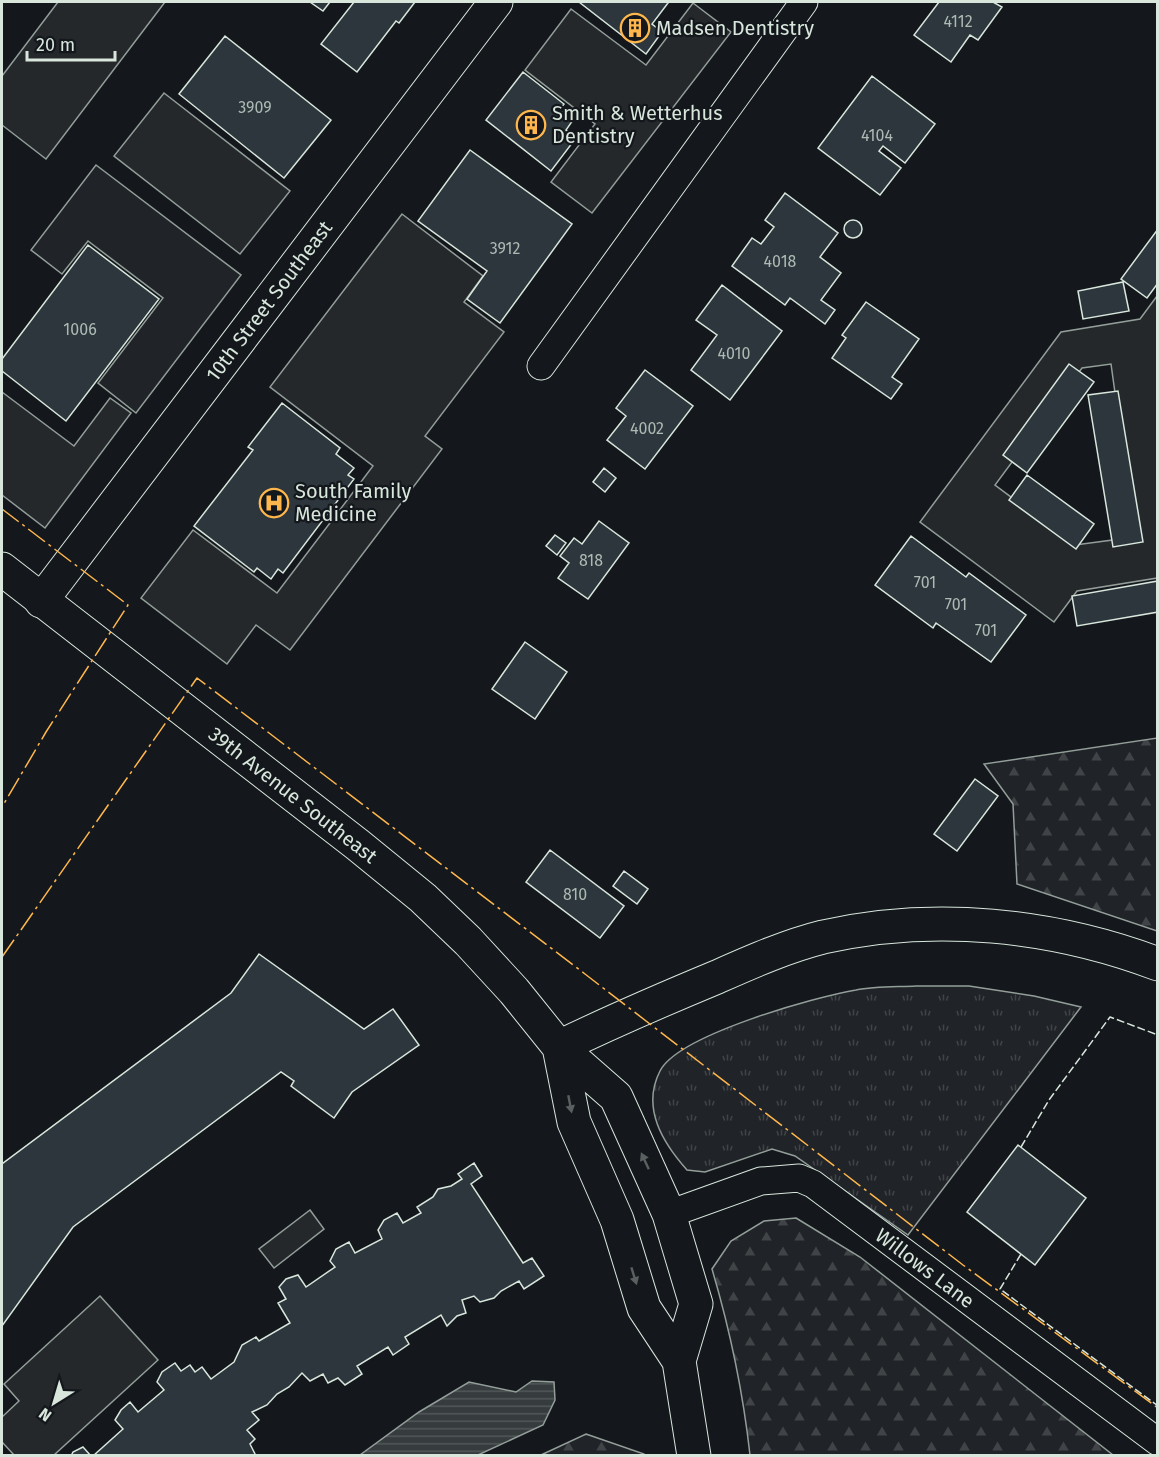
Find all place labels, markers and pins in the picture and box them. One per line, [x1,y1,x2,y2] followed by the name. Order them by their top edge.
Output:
[619,12,651,44] building icon: Madsen Dentistry
[656,16,814,40] place label: Madsen Dentistry
[552,101,722,148] place label: Smith & Wetterhus Dentistry
[515,109,547,141] building icon: Smith & Wetterhus Dentistry
[295,479,411,526] place label: South Family Medicine
[258,487,290,519] hospital icon: South Family Medicine

